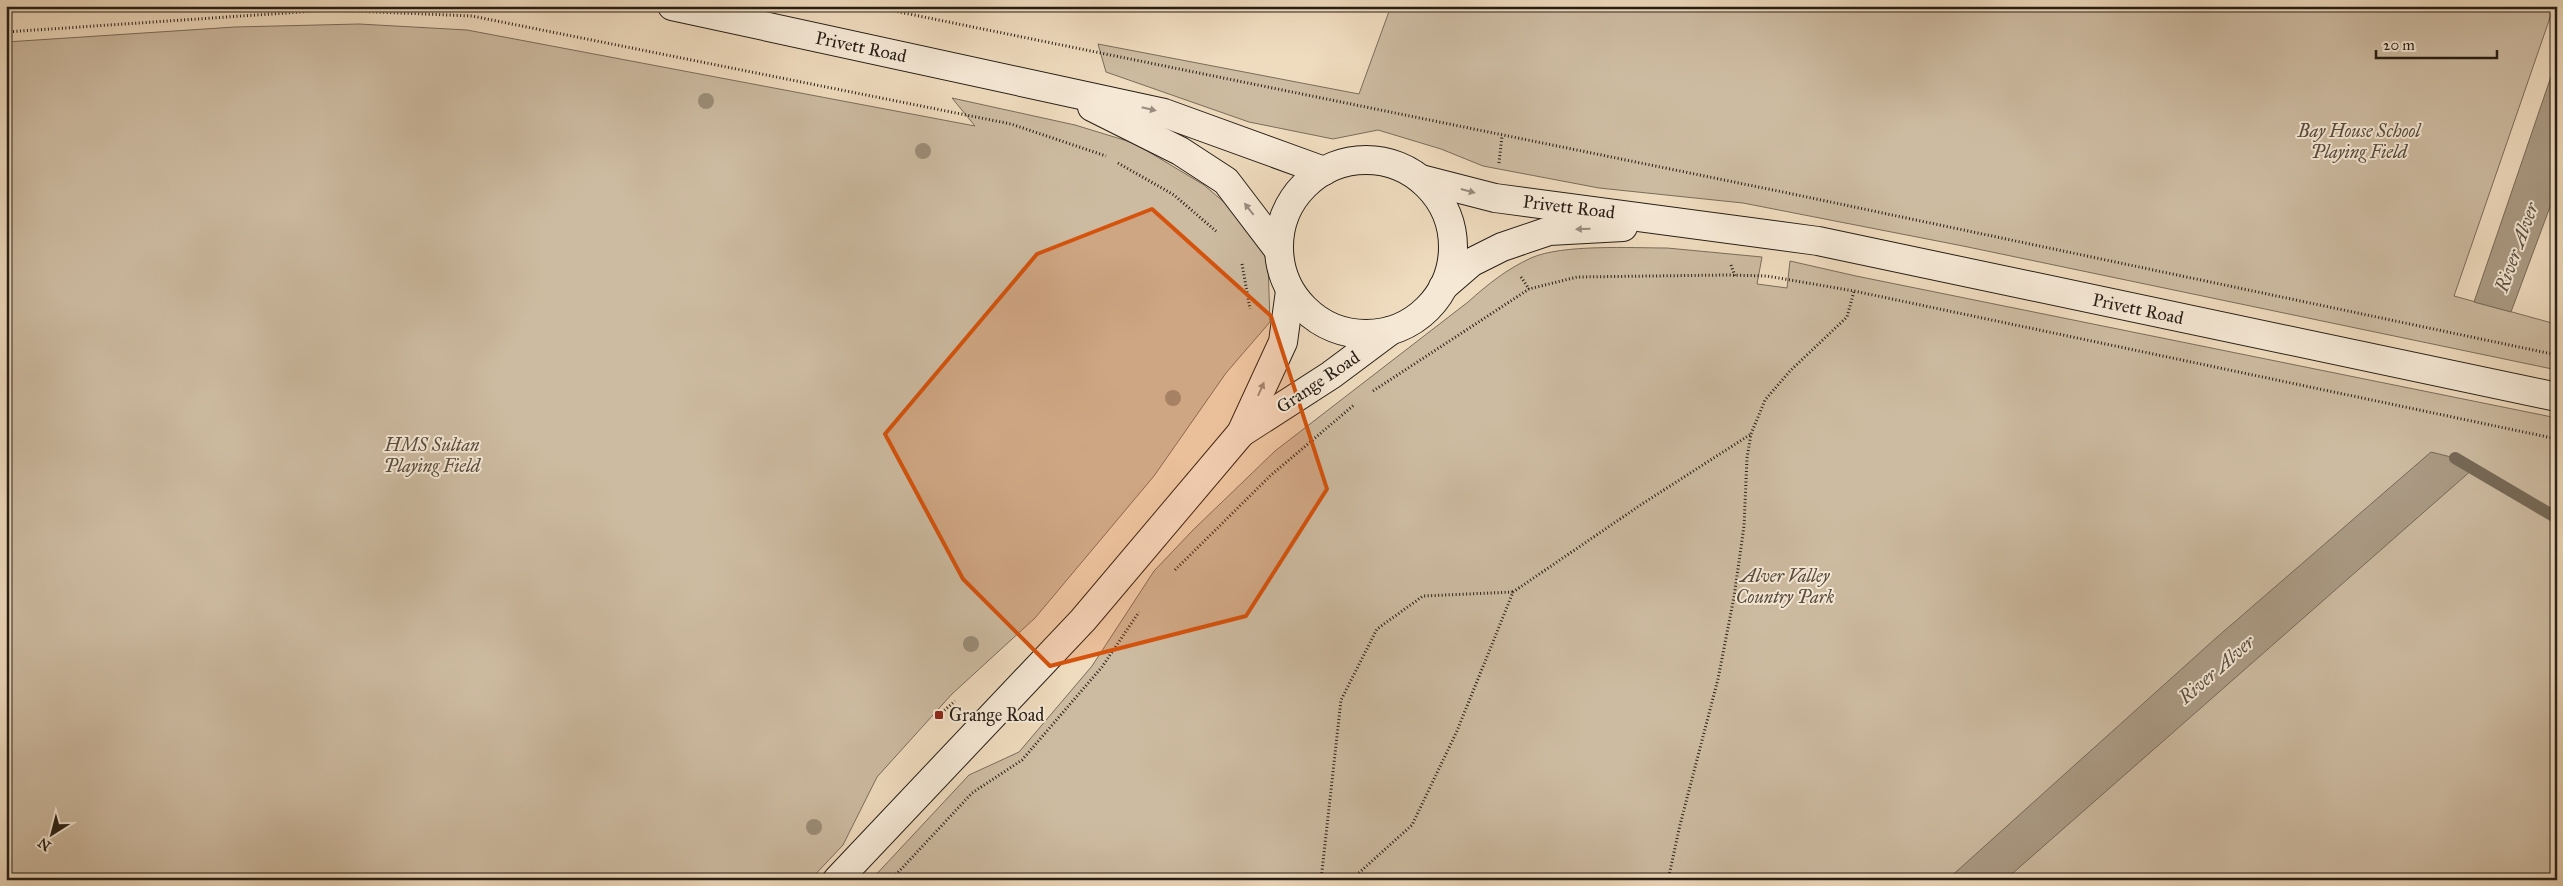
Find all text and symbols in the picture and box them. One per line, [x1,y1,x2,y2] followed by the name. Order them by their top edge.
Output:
[813,27,909,67] street label: Privett Road
[2376,28,2497,60] scale bar
[2383,36,2415,54] text: 20 m
[1141,105,1156,113] one-way arrow
[2297,120,2422,163] park label: Bay House School Playing Field
[1461,187,1476,195] one-way arrow
[1522,190,1616,224] street label: Privett Road
[2489,198,2544,296] water label: River Alver
[1243,203,1254,216] one-way arrow
[1575,225,1591,233] one-way arrow
[2090,289,2186,329] street label: Privett Road
[1272,346,1364,419] street label: Grange Road
[1258,382,1266,396] one-way arrow
[384,434,482,477] park label: HMS Sultan Playing Field
[1736,565,1834,608] park label: Alver Valley Country Park
[2173,629,2260,709] water label: River Alver
[949,704,1044,727] place label: Grange Road
[933,709,945,721] marker: Grange Road
[28,808,78,858] north arrow
[35,834,54,854] text: N

